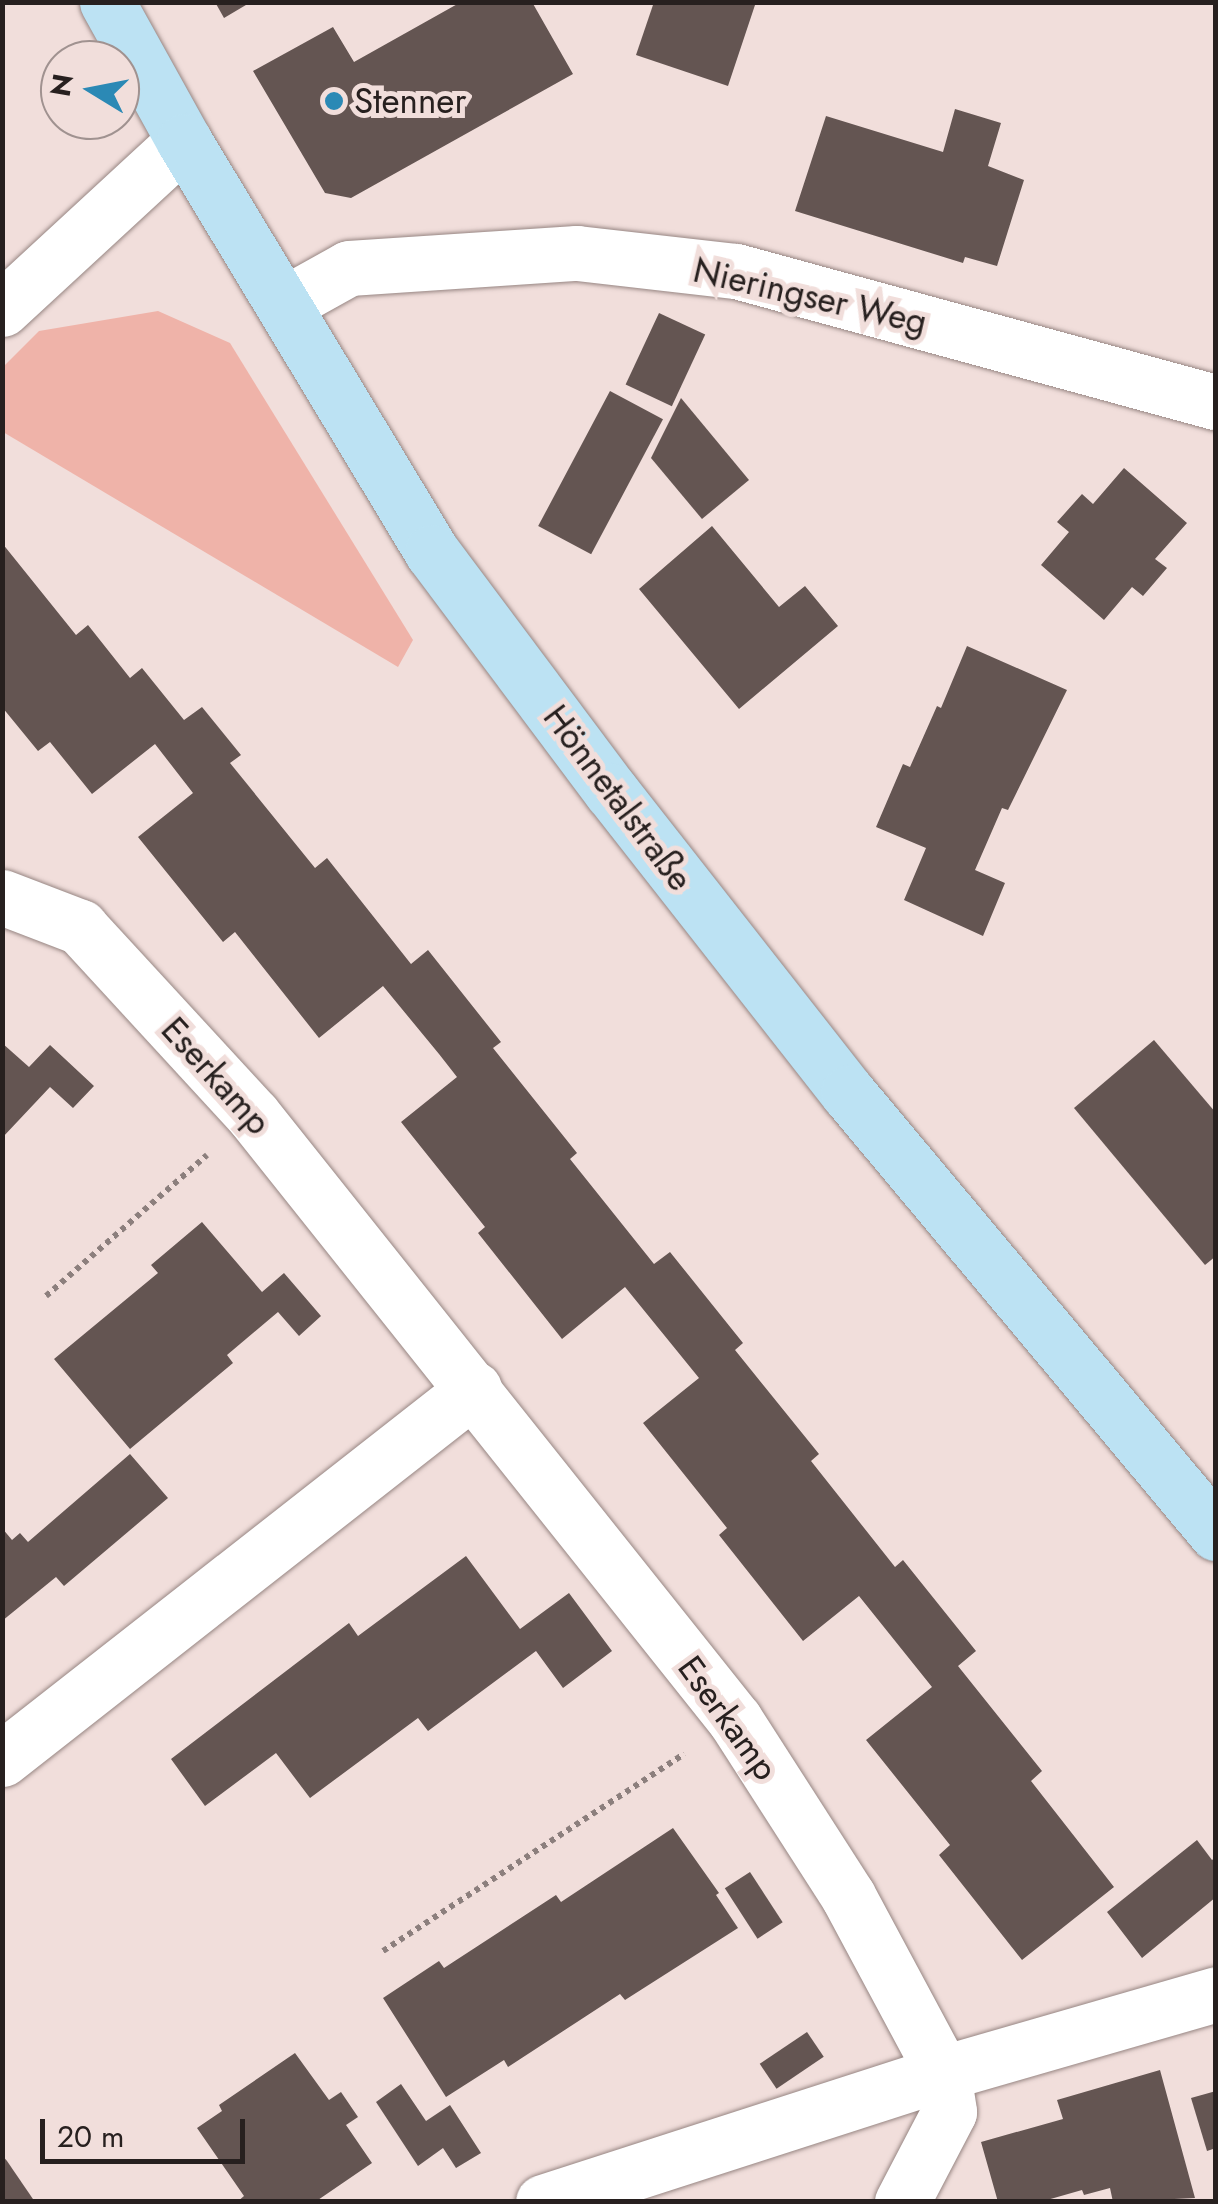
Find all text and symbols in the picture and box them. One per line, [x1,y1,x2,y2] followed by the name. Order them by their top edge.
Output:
[40,40,140,140] north arrow
[40,71,84,100] text: N
[354,80,466,122] place label: Stenner
[323,90,345,112] marker: Stenner
[689,249,931,343] street label: Nieringser Weg
[535,697,701,899] street label: Hönnetalstraße
[153,1009,279,1143] street label: Eserkamp
[669,1648,787,1788] street label: Eserkamp
[45,2099,250,2161] scale bar
[57,2115,124,2158] text: 20 m

